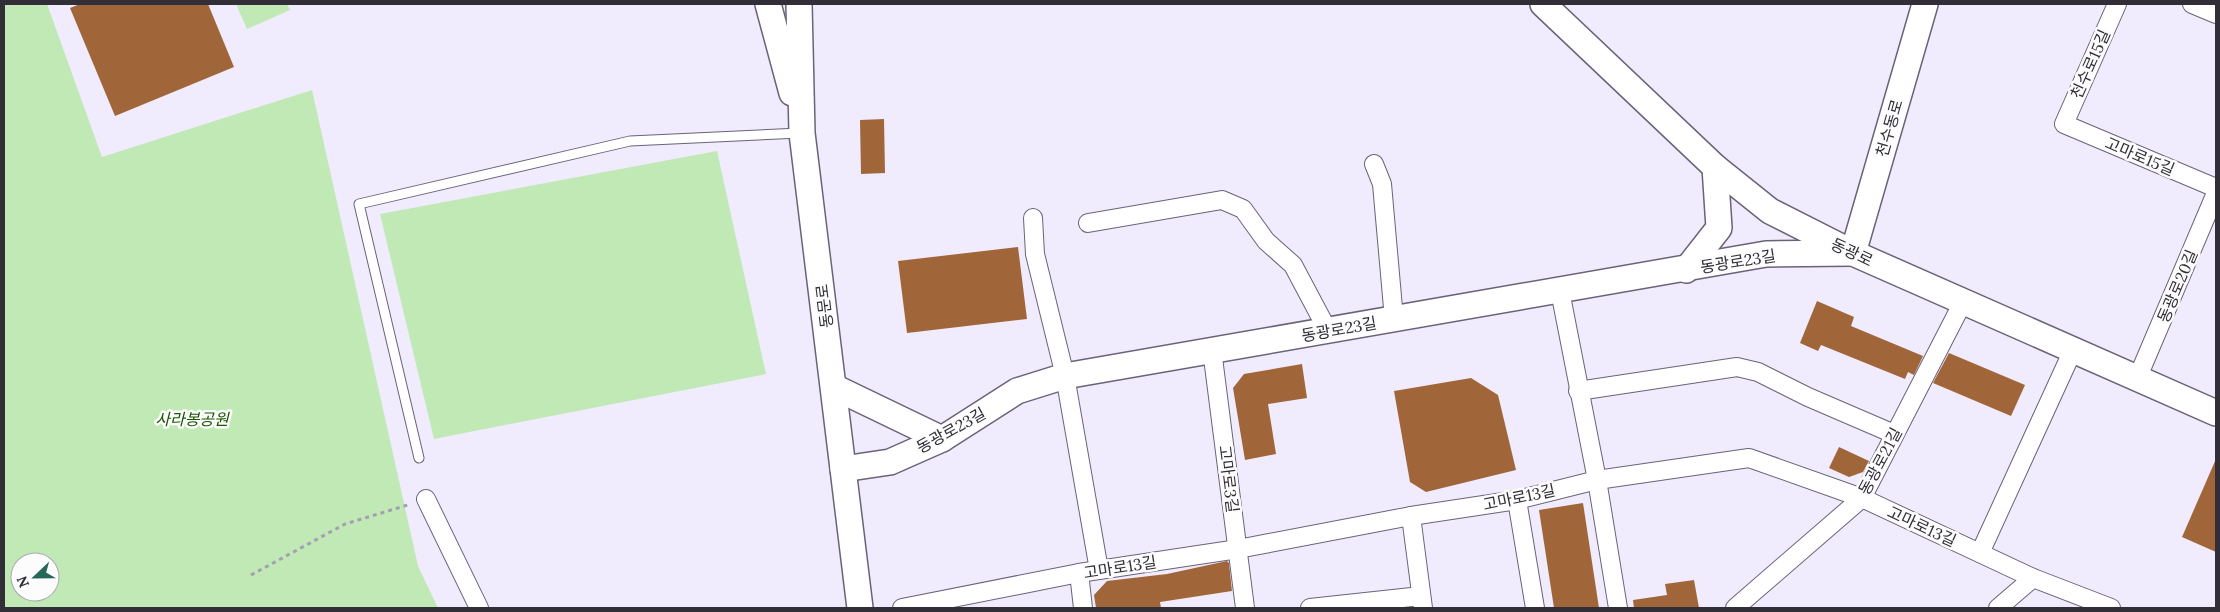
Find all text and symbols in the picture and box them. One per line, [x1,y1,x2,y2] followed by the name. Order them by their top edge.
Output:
[2066,26,2114,102] street label: 천수로15길
[1871,97,1907,159] street label: 천수동로
[2102,132,2178,180] street label: 고마로15길
[1828,234,1876,271] street label: 동광로
[1699,245,1777,277] street label: 동광로23길
[2153,246,2201,326] street label: 동광로20길
[811,283,837,329] street label: 동문로
[1300,313,1378,345] street label: 동광로23길
[913,403,989,457] street label: 동광로23길
[155,409,230,429] park label: 사라봉공원
[1854,424,1906,498] street label: 동광로21길
[1215,444,1243,514] street label: 고마로3길
[1481,480,1557,514] street label: 고마로13길
[1884,501,1960,551] street label: 고마로13길
[1082,551,1158,583] street label: 고마로13길
[10,552,60,602] north arrow
[13,573,33,590] text: N

